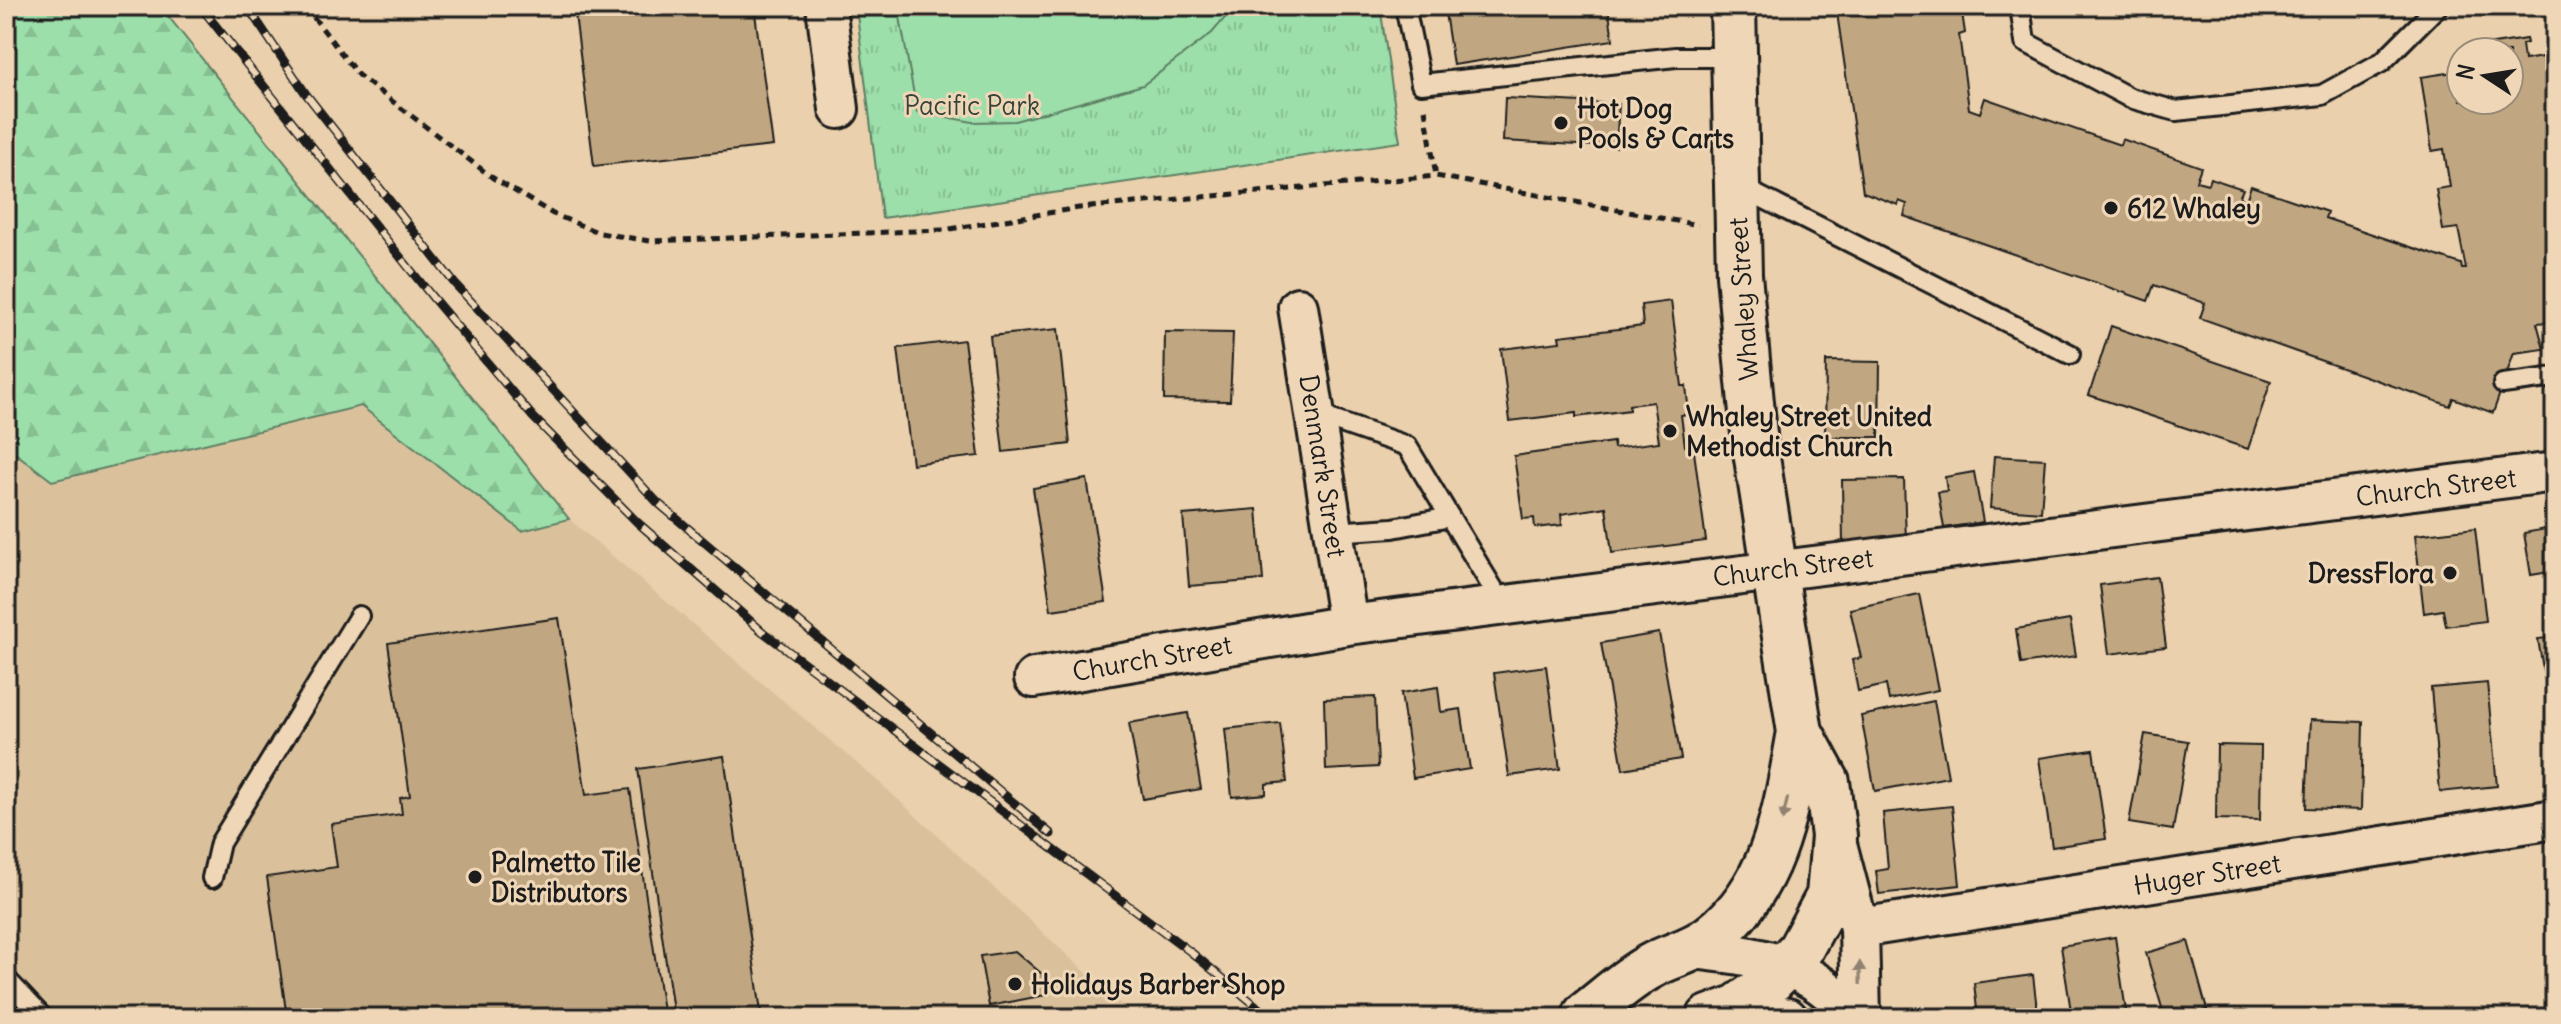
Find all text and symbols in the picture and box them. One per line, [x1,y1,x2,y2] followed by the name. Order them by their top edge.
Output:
[2445,36,2525,116] north arrow
[2450,61,2481,82] text: N
[904,89,1040,122] park label: Pacific Park
[1577,92,1734,155] place label: Hot Dog Pools & Carts
[1552,114,1570,132] marker: Hot Dog Pools & Carts
[2127,192,2261,225] place label: 612 Whaley
[2102,199,2120,217] marker: 612 Whaley
[1721,216,1765,382] street label: Whaley Street
[1292,372,1354,560] street label: Denmark Street
[1686,400,1932,463] place label: Whaley Street United Methodist Church
[1661,422,1679,440] marker: Whaley Street United Methodist Church
[2354,461,2518,513] street label: Church Street
[1711,541,1875,593] street label: Church Street
[2308,557,2434,590] place label: DressFlora
[2441,564,2459,582] marker: DressFlora
[1070,628,1235,688] street label: Church Street
[1778,796,1791,821] one-way arrow
[491,846,641,909] place label: Palmetto Tile Distributors
[2131,846,2283,902] street label: Huger Street
[466,868,484,886] marker: Palmetto Tile Distributors
[1854,960,1867,985] one-way arrow
[1031,968,1285,1001] place label: Holidays Barber Shop
[1006,975,1024,993] marker: Holidays Barber Shop

